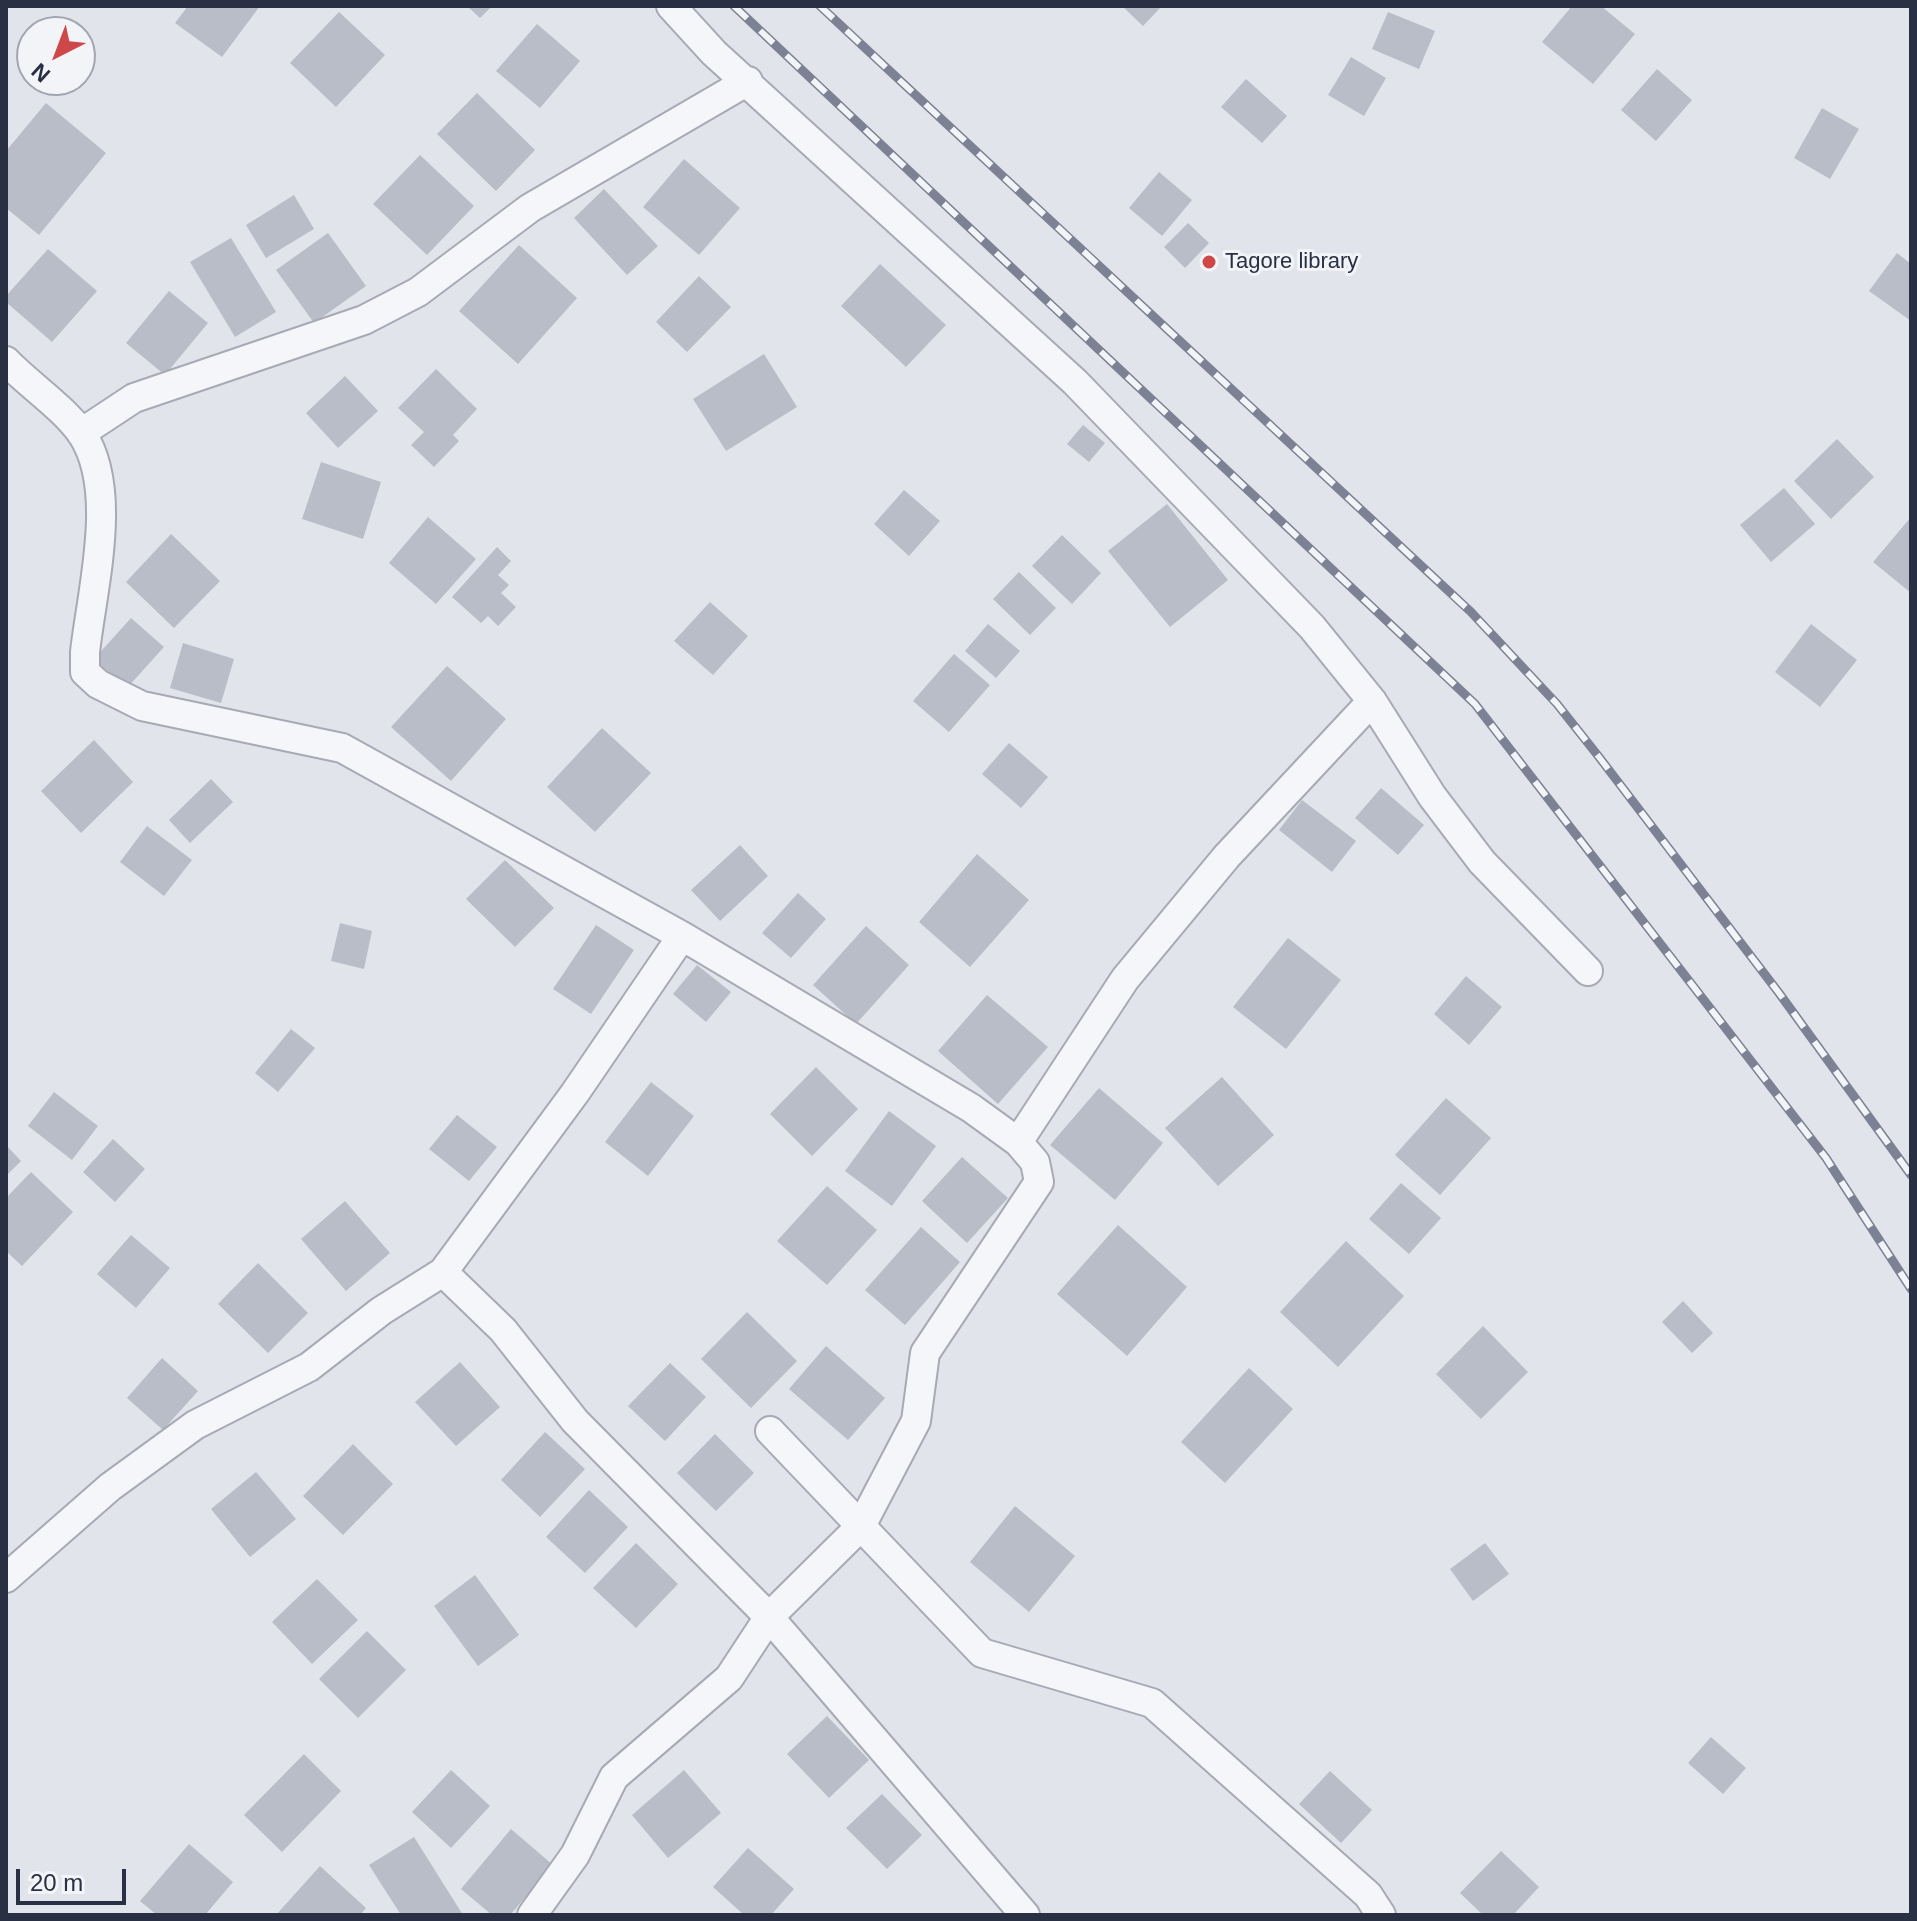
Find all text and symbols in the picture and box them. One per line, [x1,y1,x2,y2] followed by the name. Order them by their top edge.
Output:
[16,16,96,96] north arrow
[27,58,55,87] text: N
[1225,249,1358,275] place label: Tagore library
[1200,253,1218,271] marker: Tagore library
[20,1853,130,1903] scale bar
[30,1869,83,1896] text: 20 m

